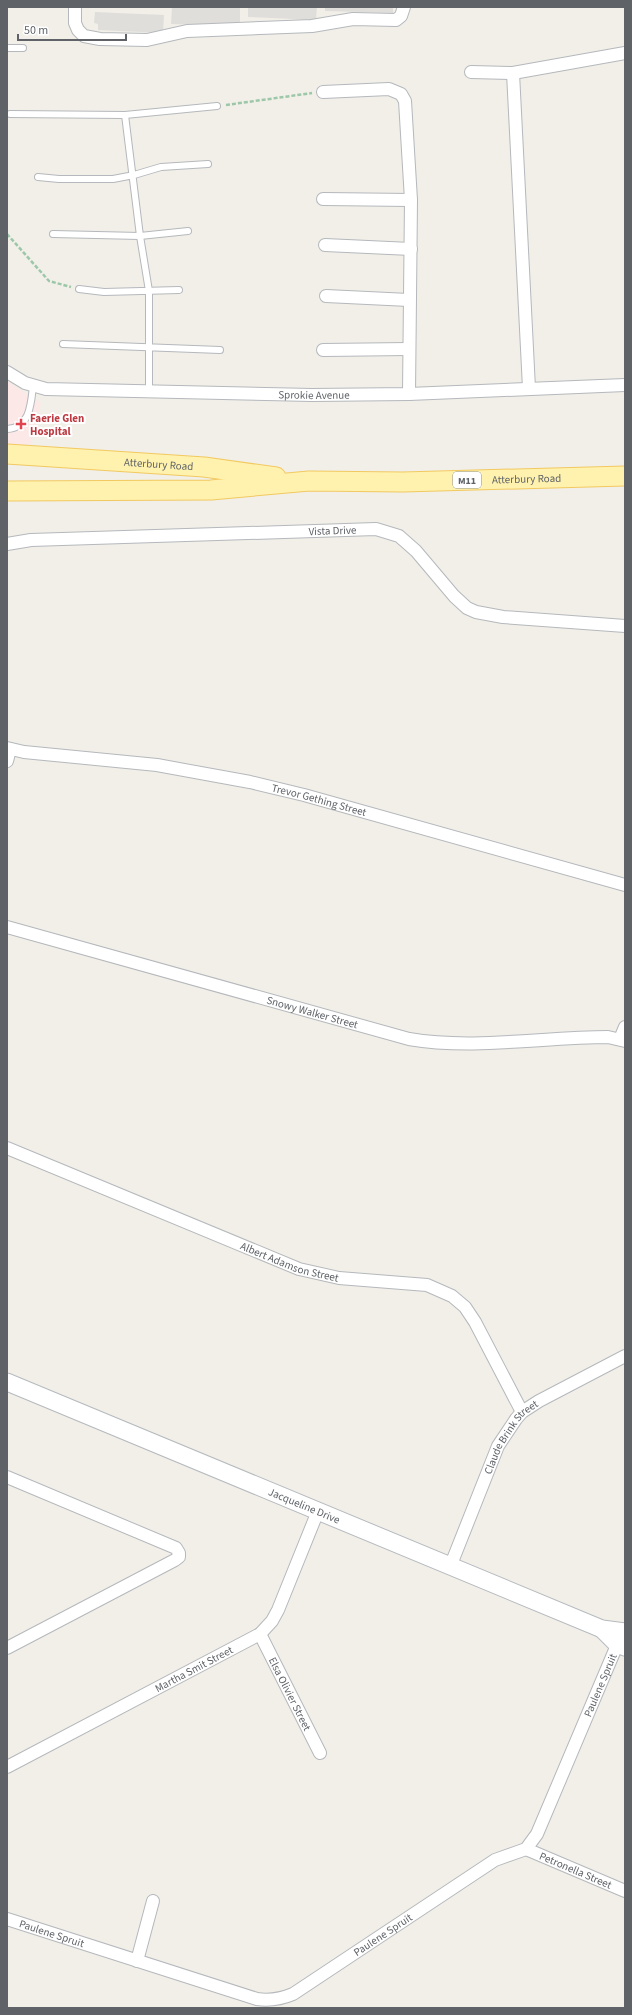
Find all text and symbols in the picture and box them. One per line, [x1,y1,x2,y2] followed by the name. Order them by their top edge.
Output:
[18,16,126,42] scale bar
[24,22,48,39] text: 50 m
[278,387,350,403] street label: Sprokie Avenue
[30,411,84,439] place label: Faerie Glen Hospital
[15,418,27,430] marker: Faerie Glen Hospital
[124,455,194,474] street label: Atterbury Road
[492,471,561,488] street label: Atterbury Road
[453,472,481,488] road number: M11
[308,523,357,539] street label: Vista Drive
[270,780,368,820] street label: Trevor Gething Street
[265,993,360,1033] street label: Snowy Walker Street
[238,1239,340,1286] street label: Albert Adamson Street
[481,1396,541,1476] street label: Claude Brink Street
[266,1484,343,1528] street label: Jacqueline Drive
[152,1642,236,1696] street label: Martha Smit Street
[580,1651,621,1719] street label: Paulene Spruit
[265,1655,315,1734] street label: Elsa Olivier Street
[537,1849,614,1893] street label: Petronella Street
[351,1910,416,1960] street label: Paulene Spruit
[17,1916,86,1951] street label: Paulene Spruit

